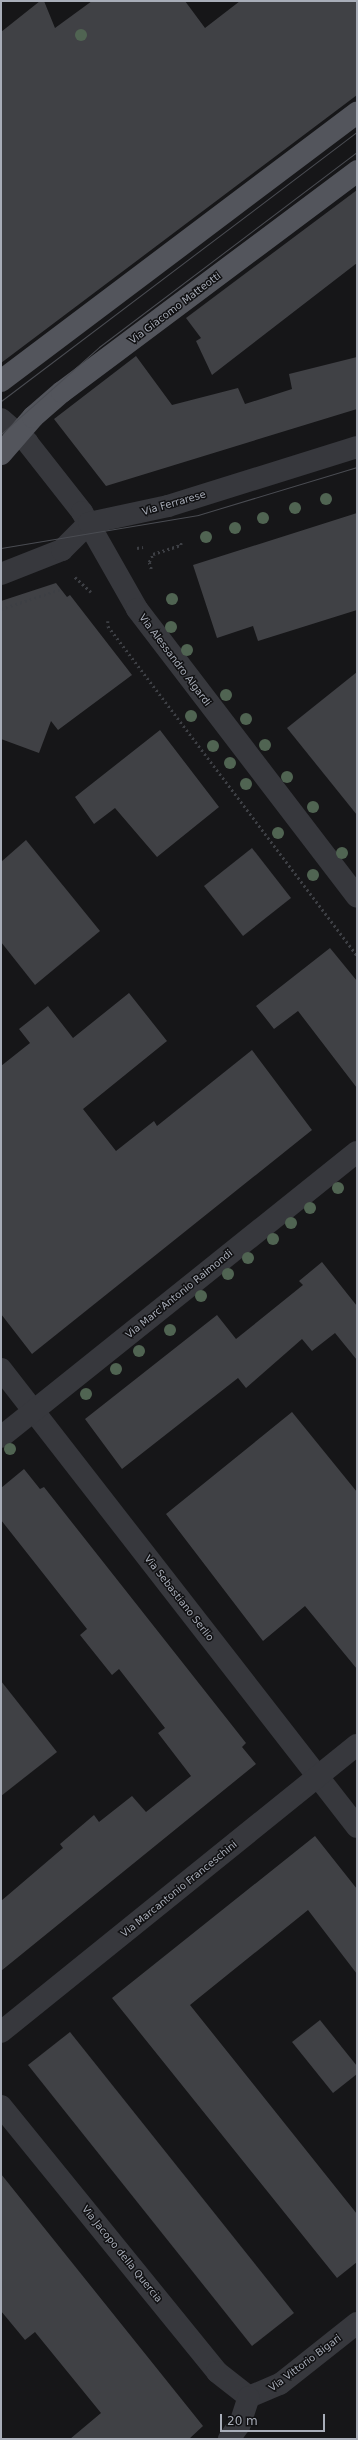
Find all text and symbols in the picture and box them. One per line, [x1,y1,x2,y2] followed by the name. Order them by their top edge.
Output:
[127,270,223,346] street label: Via Giacomo Matteotti
[141,488,207,518] street label: Via Ferrarese
[136,612,214,708] street label: Via Alessandro Algardi
[123,1247,235,1341] street label: Via Marc'Antonio Raimondi
[142,1553,216,1643] street label: Via Sebastiano Serlio
[119,1838,239,1940] street label: Via Marcantonio Franceschini
[79,2203,165,2305] street label: Via Jacopo della Quercia
[267,2332,343,2394] street label: Via Vittorio Bigari
[222,2406,327,2432] scale bar
[227,2414,258,2428] text: 20 m

